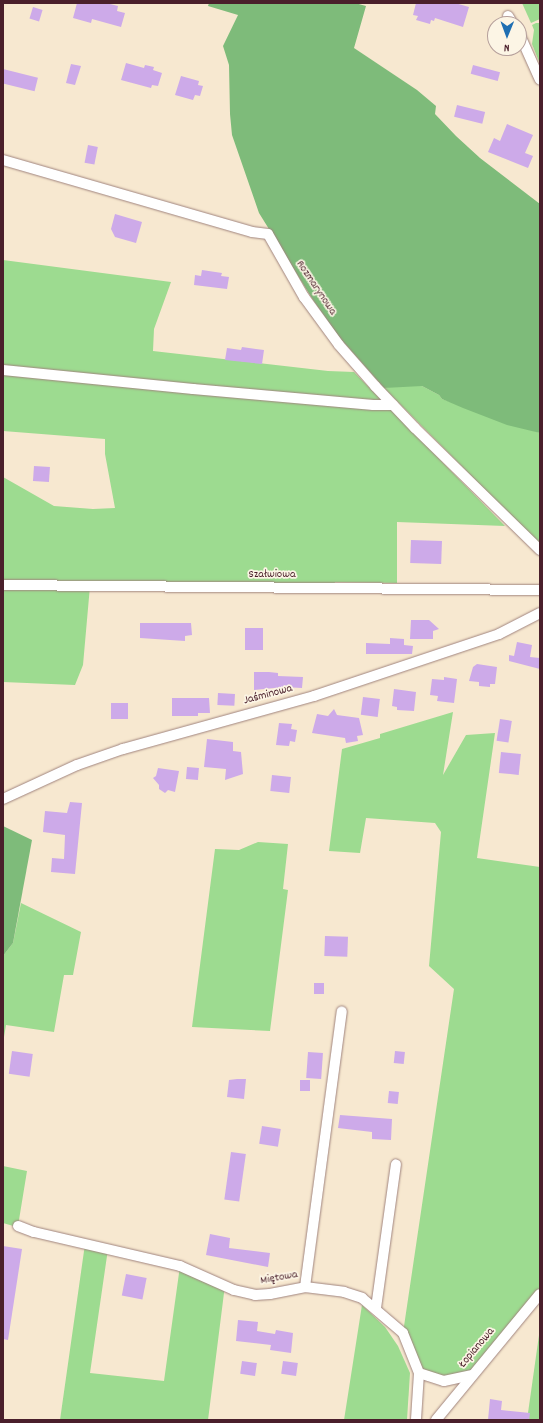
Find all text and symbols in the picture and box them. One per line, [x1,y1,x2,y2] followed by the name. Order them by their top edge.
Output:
[487,16,527,56] north arrow
[504,39,510,55] text: N
[292,258,340,318] street label: Rozmarynowa
[248,568,296,582] street label: Szałwiowa
[242,682,294,708] street label: Jaśminowa
[259,1268,299,1288] street label: Miętowa
[456,1325,498,1371] street label: Łopianowa

